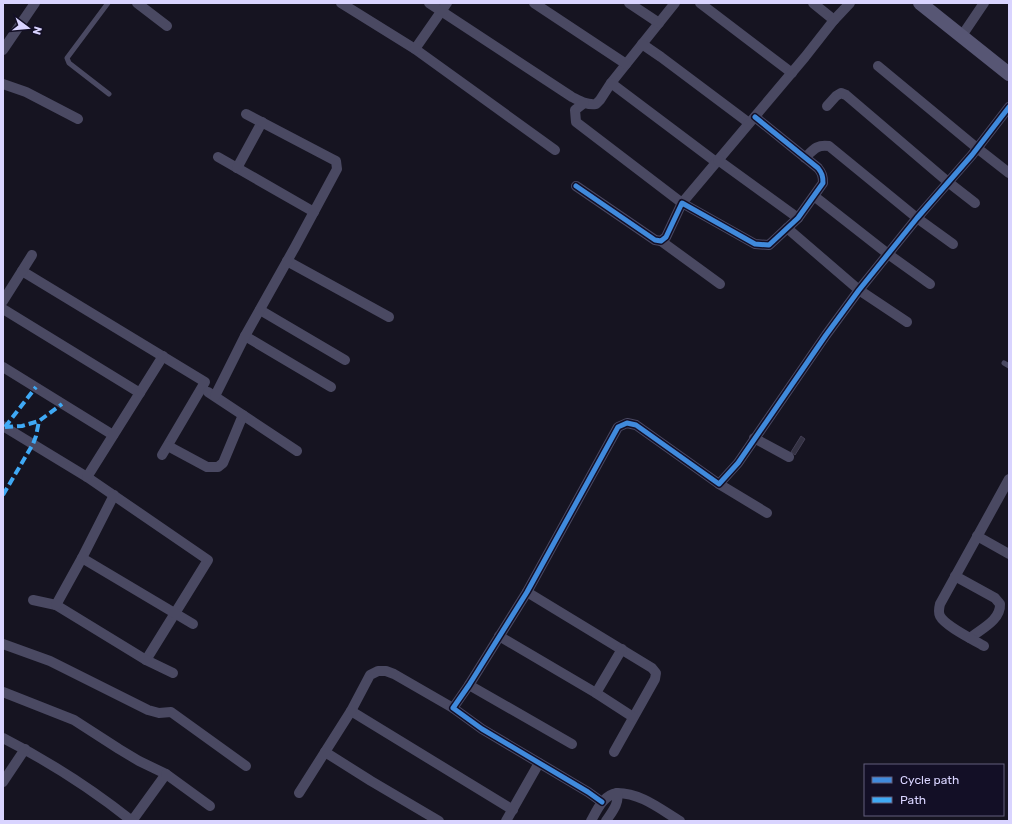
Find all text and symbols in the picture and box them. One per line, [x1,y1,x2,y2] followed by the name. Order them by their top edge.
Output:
[8,8,48,48] north arrow
[30,25,44,36] text: N
[864,764,1004,816] legend
[900,773,959,787] text: Cycle path
[900,793,926,807] text: Path

